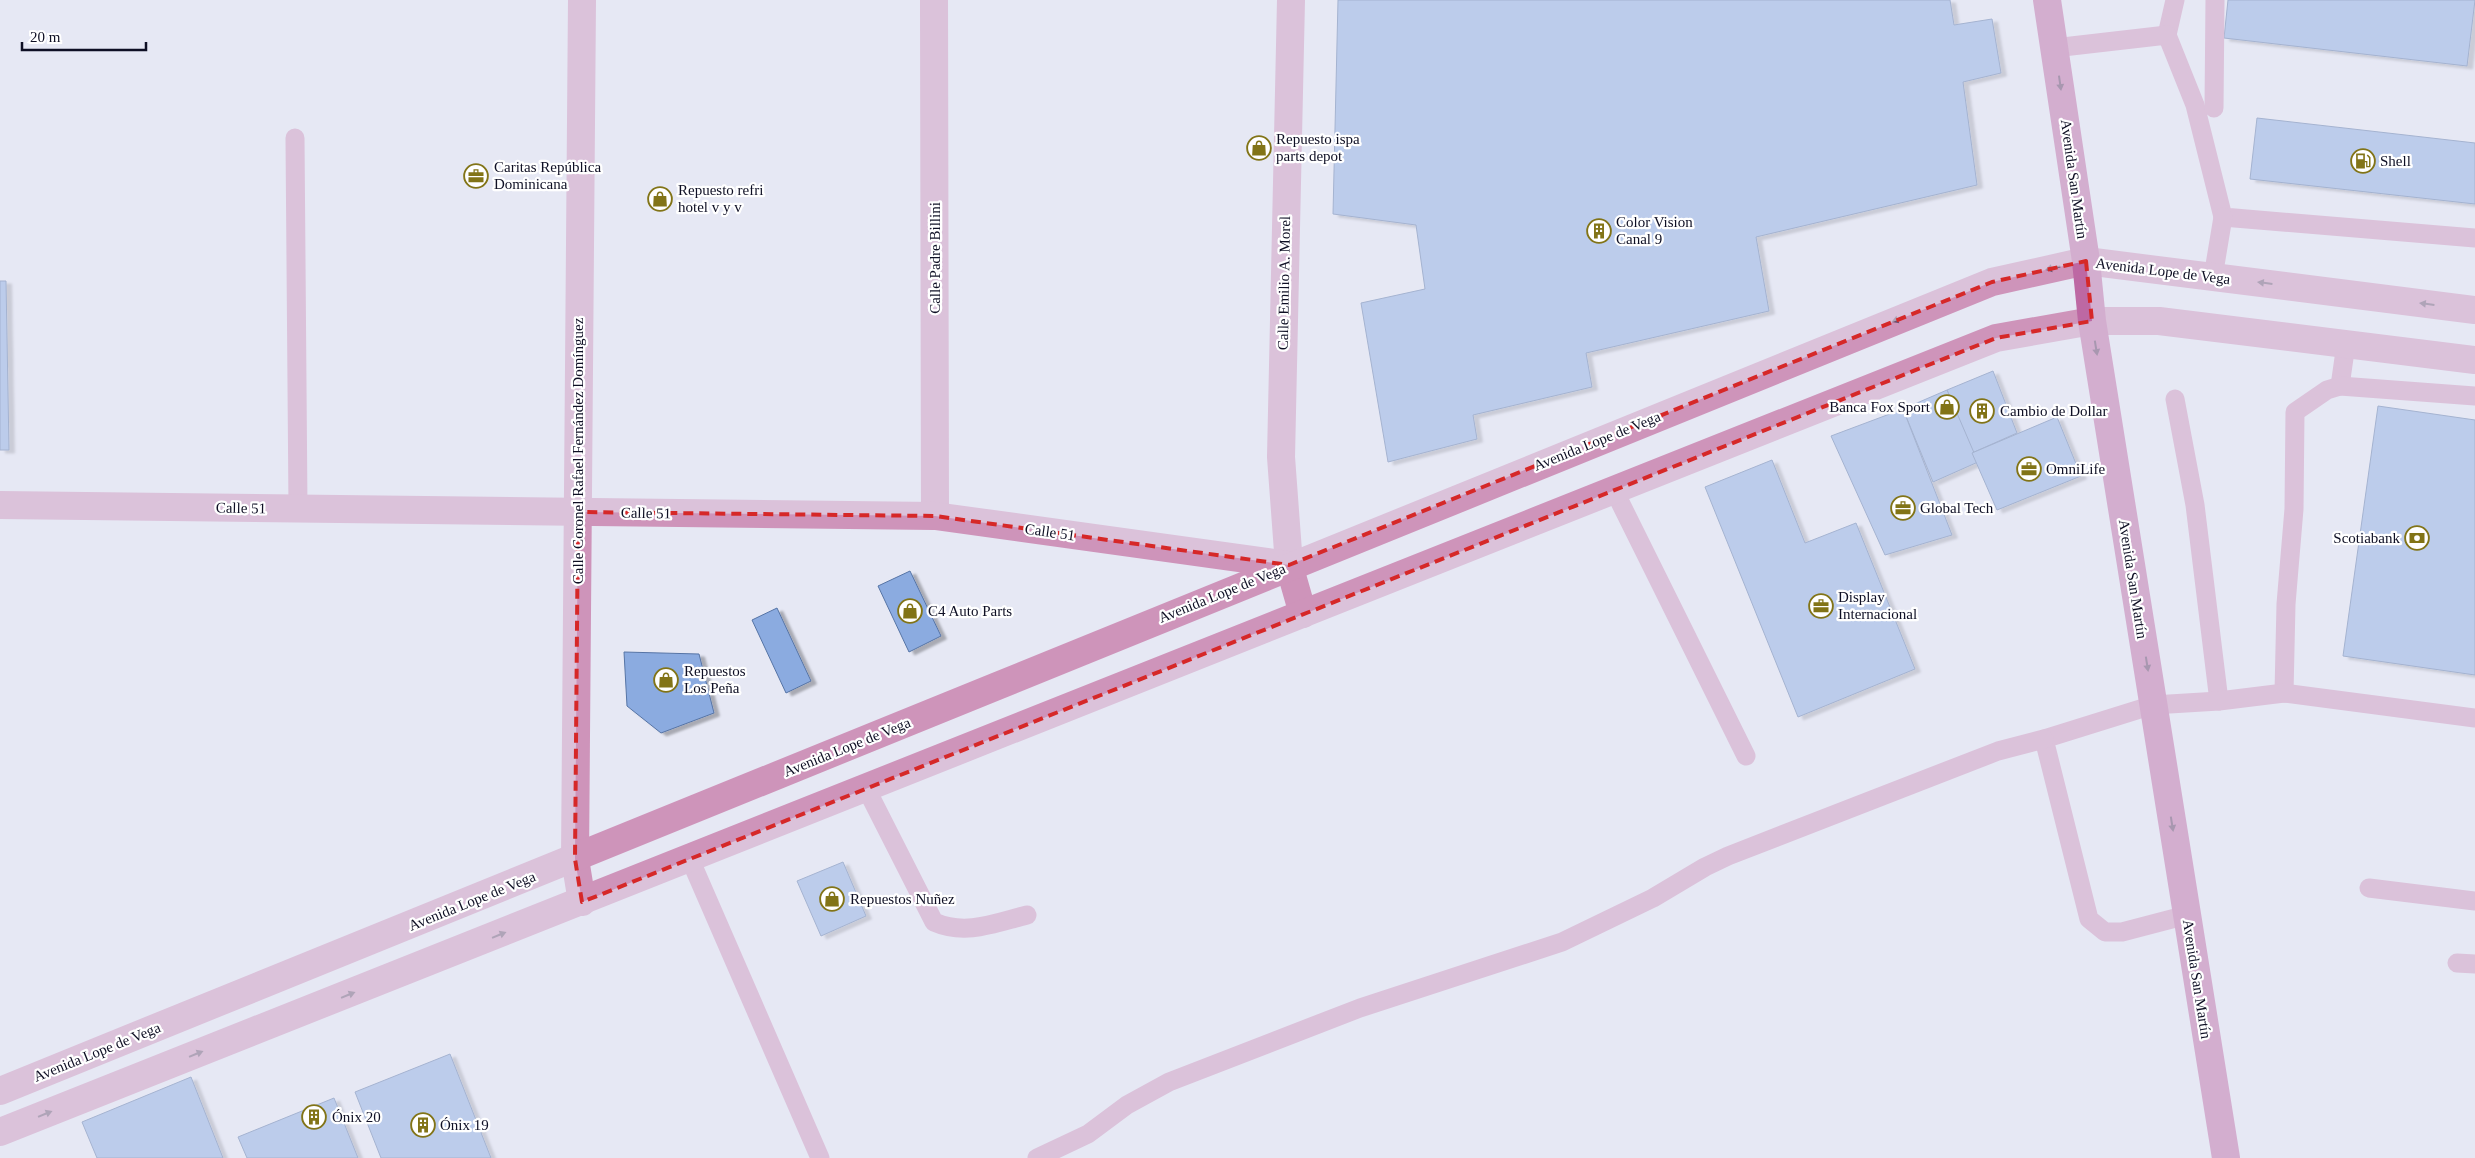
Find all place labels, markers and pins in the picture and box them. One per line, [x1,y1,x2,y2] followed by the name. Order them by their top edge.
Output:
[1276,131,1360,164] place label: Repuesto ispa parts depot
[1246,135,1272,161] shop icon: Repuesto ispa parts depot
[2350,148,2376,174] fuel station icon: Shell
[2380,153,2411,169] place label: Shell
[494,159,601,192] place label: Caritas República Dominicana
[463,163,489,189] office icon: Caritas República Dominicana
[678,182,763,215] place label: Repuesto refri hotel v y v
[647,186,673,212] shop icon: Repuesto refri hotel v y v
[1616,214,1693,247] place label: Color Vision Canal 9
[1586,218,1612,244] building icon: Color Vision Canal 9
[1934,394,1960,420] shop icon: Banca Fox Sport
[1969,398,1995,424] building icon: Cambio de Dollar
[1829,399,1931,415] place label: Banca Fox Sport
[2000,403,2107,419] place label: Cambio de Dollar
[2016,456,2042,482] office icon: OmniLife
[2046,461,2105,477] place label: OmniLife
[1890,495,1916,521] office icon: Global Tech
[1920,500,1994,516] place label: Global Tech
[2404,525,2430,551] bank icon: Scotiabank
[2333,530,2400,546] place label: Scotiabank
[1838,589,1917,622] place label: Display Internacional
[1808,593,1834,619] office icon: Display Internacional
[897,598,923,624] shop icon: C4 Auto Parts
[928,603,1012,619] place label: C4 Auto Parts
[684,663,746,696] place label: Repuestos Los Peña
[653,667,679,693] shop icon: Repuestos Los Peña
[819,886,845,912] shop icon: Repuestos Nuñez
[850,891,955,907] place label: Repuestos Nuñez
[301,1104,327,1130] building icon: Ónix 20
[332,1109,381,1125] place label: Ónix 20
[410,1112,436,1138] building icon: Ónix 19
[440,1117,489,1133] place label: Ónix 19

